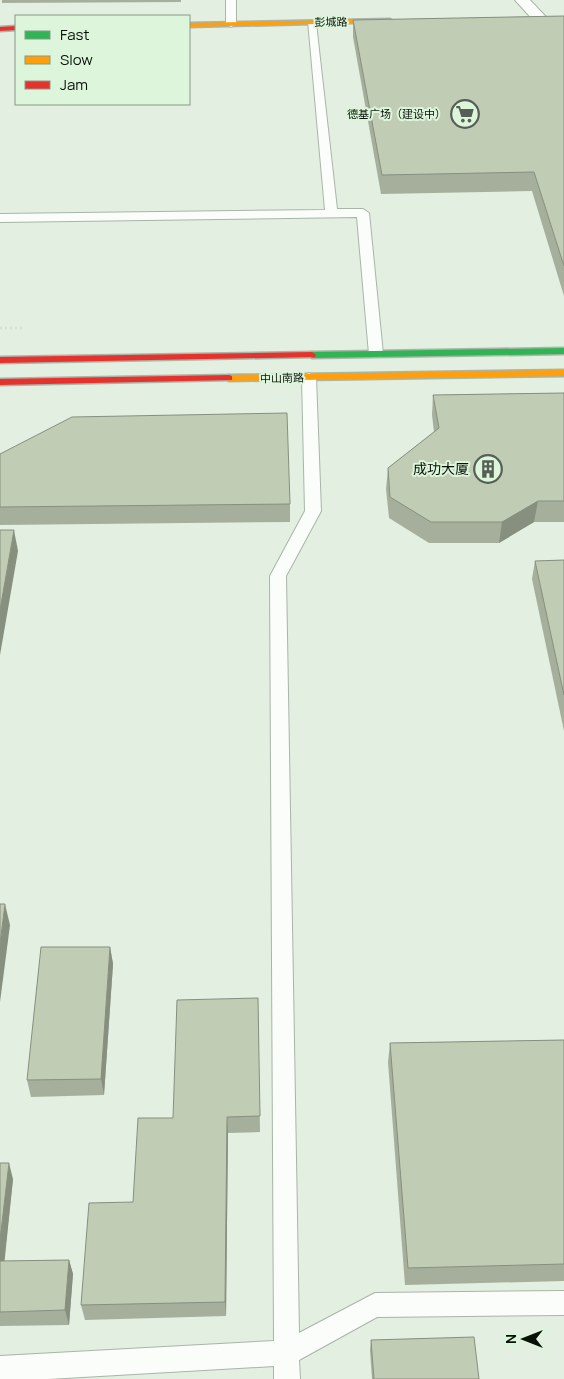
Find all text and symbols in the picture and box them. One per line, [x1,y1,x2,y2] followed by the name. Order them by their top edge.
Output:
[314,14,348,29] street label: 彭城路
[15,15,190,105] legend
[60,24,89,45] text: Fast
[60,49,93,70] text: Slow
[60,74,88,95] text: Jam
[450,99,480,129] supermarket icon: 德基广场（建设中）
[347,106,446,121] place label: 德基广场（建设中）
[260,370,304,385] street label: 中山南路
[473,454,503,484] building icon: 成功大厦
[413,459,469,478] place label: 成功大厦
[499,1314,549,1364] north arrow
[501,1334,520,1344] text: N

